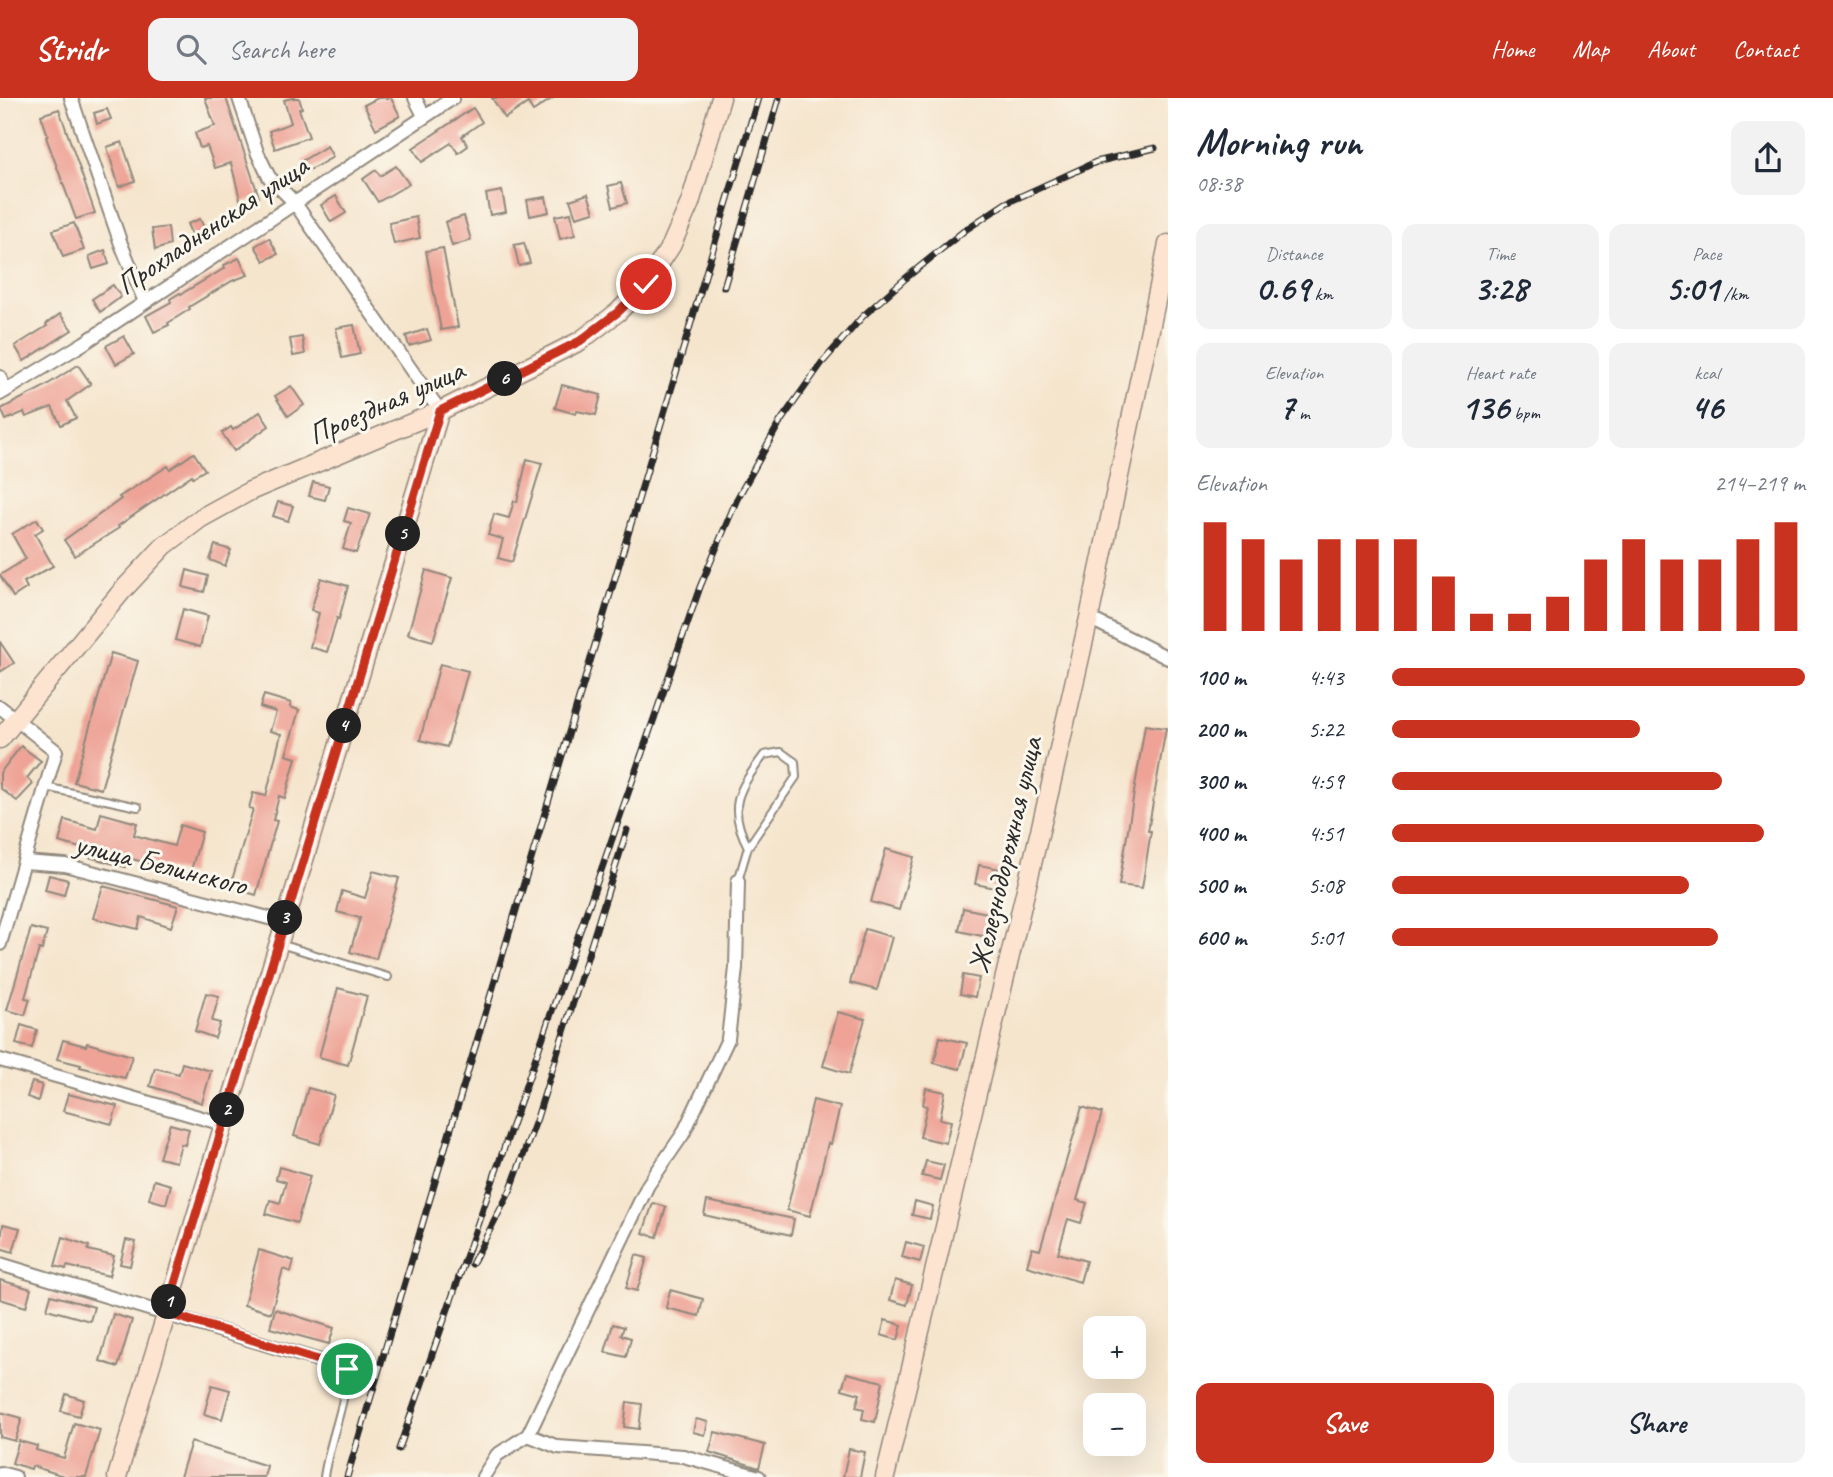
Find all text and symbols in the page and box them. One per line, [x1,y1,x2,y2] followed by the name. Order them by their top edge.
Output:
[148,18,638,81] search box
[35,28,106,70] text: Stridr
[172,30,210,68] icon: search
[228,33,334,66] text: Search here
[1491,34,1534,64] text: Home
[1572,34,1609,64] text: Map
[1647,34,1695,64] text: About
[1733,34,1798,64] text: Contact
[1196,119,1362,166] text: Morning run
[1731,121,1805,195] button: share
[109,146,317,303] street label: Прохладненская улица
[1196,169,1242,198] text: 08:38
[1266,242,1323,266] text: Distance
[1486,242,1515,266] text: Time
[1692,242,1721,266] text: Pace
[616,254,676,314] pin
[627,265,665,303] icon: check
[1255,266,1310,311] text: 0.69
[1473,266,1528,311] text: 3:28
[1665,266,1719,311] text: 5:01
[1310,282,1333,306] text: km
[1719,282,1748,306] text: /km
[302,350,472,453] street label: Проездная улица
[1265,361,1323,385] text: Elevation
[1466,361,1535,385] text: Heart rate
[1694,361,1719,385] text: kcal
[488,362,522,396] pin: 6
[500,366,509,390] text: 6
[1279,385,1294,430] text: 7
[1461,385,1509,430] text: 136
[1691,385,1723,430] text: 46
[1294,401,1310,425] text: m
[1509,401,1540,425] text: bpm
[1196,469,1267,498] text: Elevation
[1714,469,1805,498] text: 214–219 m
[386,516,420,551] pin: 5
[398,521,407,545] text: 5
[1196,663,1246,692] text: 100 m
[1308,663,1344,692] text: 4:43
[326,708,362,744] pin: 4
[339,713,348,737] text: 4
[1196,715,1246,744] text: 200 m
[1308,715,1344,744] text: 5:22
[959,731,1051,977] street label: Железнодорожная улица
[1196,767,1246,796] text: 300 m
[1308,767,1344,796] text: 4:59
[1196,819,1246,848] text: 400 m
[1308,819,1344,848] text: 4:51
[69,824,252,904] street label: улица Белинского
[1196,871,1245,900] text: 500 m
[1308,871,1344,900] text: 5:08
[268,900,302,936] pin: 3
[280,905,289,929] text: 3
[1196,923,1246,952] text: 600 m
[1308,923,1344,952] text: 5:01
[210,1093,244,1128] pin: 2
[222,1097,231,1121] text: 2
[152,1284,186,1320] pin: 1
[164,1289,173,1313] text: 1
[1083,1316,1146,1456] map controls
[1083,1316,1146,1379] button: +
[317,1339,377,1399] pin
[328,1350,366,1388] icon: arrive
[1196,1383,1494,1463] button: Save
[1508,1383,1805,1463] button: Share
[1083,1393,1146,1456] button: −

